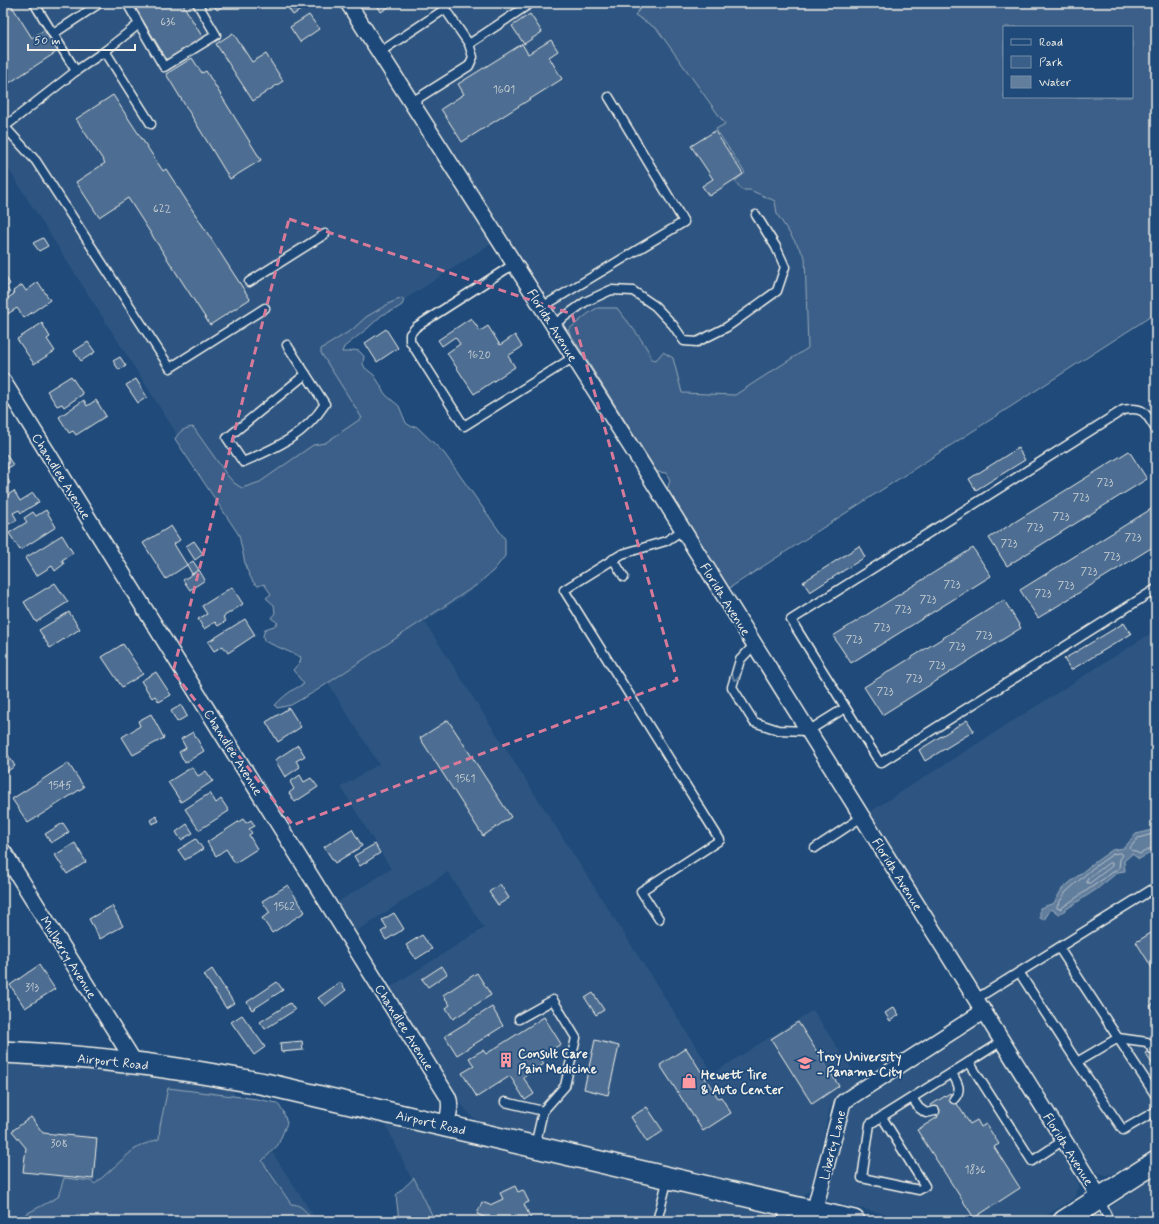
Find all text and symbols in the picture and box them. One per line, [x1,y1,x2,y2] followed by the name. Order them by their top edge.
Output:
[160,15,176,29] house number: 636
[28,26,135,52] scale bar
[1003,26,1133,98] legend
[34,33,61,49] text: 50 m
[1039,35,1063,51] text: Road
[1039,55,1063,71] text: Park
[1039,75,1071,91] text: Water
[493,83,515,97] house number: 1601
[153,202,171,216] house number: 622
[523,286,581,365] street label: Florida Avenue
[467,348,491,362] house number: 1620
[27,430,94,523] street label: Chandlee Avenue
[1097,476,1114,490] house number: 723
[1073,491,1090,505] house number: 723
[1053,510,1070,524] house number: 723
[1027,521,1044,535] house number: 723
[1125,531,1142,545] house number: 723
[1001,537,1018,551] house number: 723
[1104,550,1121,564] house number: 723
[696,560,754,639] street label: Florida Avenue
[1081,565,1098,579] house number: 723
[944,578,961,592] house number: 723
[1058,579,1075,593] house number: 723
[1035,587,1052,601] house number: 723
[920,593,937,607] house number: 723
[895,603,912,617] house number: 723
[874,621,891,635] house number: 723
[976,629,993,643] house number: 723
[846,633,863,647] house number: 723
[949,640,966,654] house number: 723
[929,659,946,673] house number: 723
[906,672,923,686] house number: 723
[731,674,740,681] one-way arrow
[877,685,894,699] house number: 723
[199,706,266,799] street label: Chandlee Avenue
[455,772,476,786] house number: 1561
[48,779,72,793] house number: 1545
[868,835,926,914] street label: Florida Avenue
[273,900,295,914] house number: 1562
[36,913,100,1002] street label: Mulberry Avenue
[25,981,40,995] house number: 313
[370,981,437,1074] street label: Chandlee Avenue
[518,1046,597,1078] place label: Consult Care Pain Medicine
[817,1049,902,1081] place label: Troy University - Panama City
[77,1050,149,1075] street label: Airport Road
[497,1051,515,1069] building icon: Consult Care Pain Medicine
[796,1054,814,1072] school or university icon: Troy University - Panama City
[701,1067,784,1099] place label: Hewett Tire & Auto Center
[680,1072,698,1090] shop icon: Hewett Tire & Auto Center
[394,1107,467,1140] street label: Airport Road
[817,1109,850,1182] street label: Liberty Lane
[1039,1110,1097,1189] street label: Florida Avenue
[50,1137,68,1151] house number: 308
[964,1163,986,1177] house number: 1836

